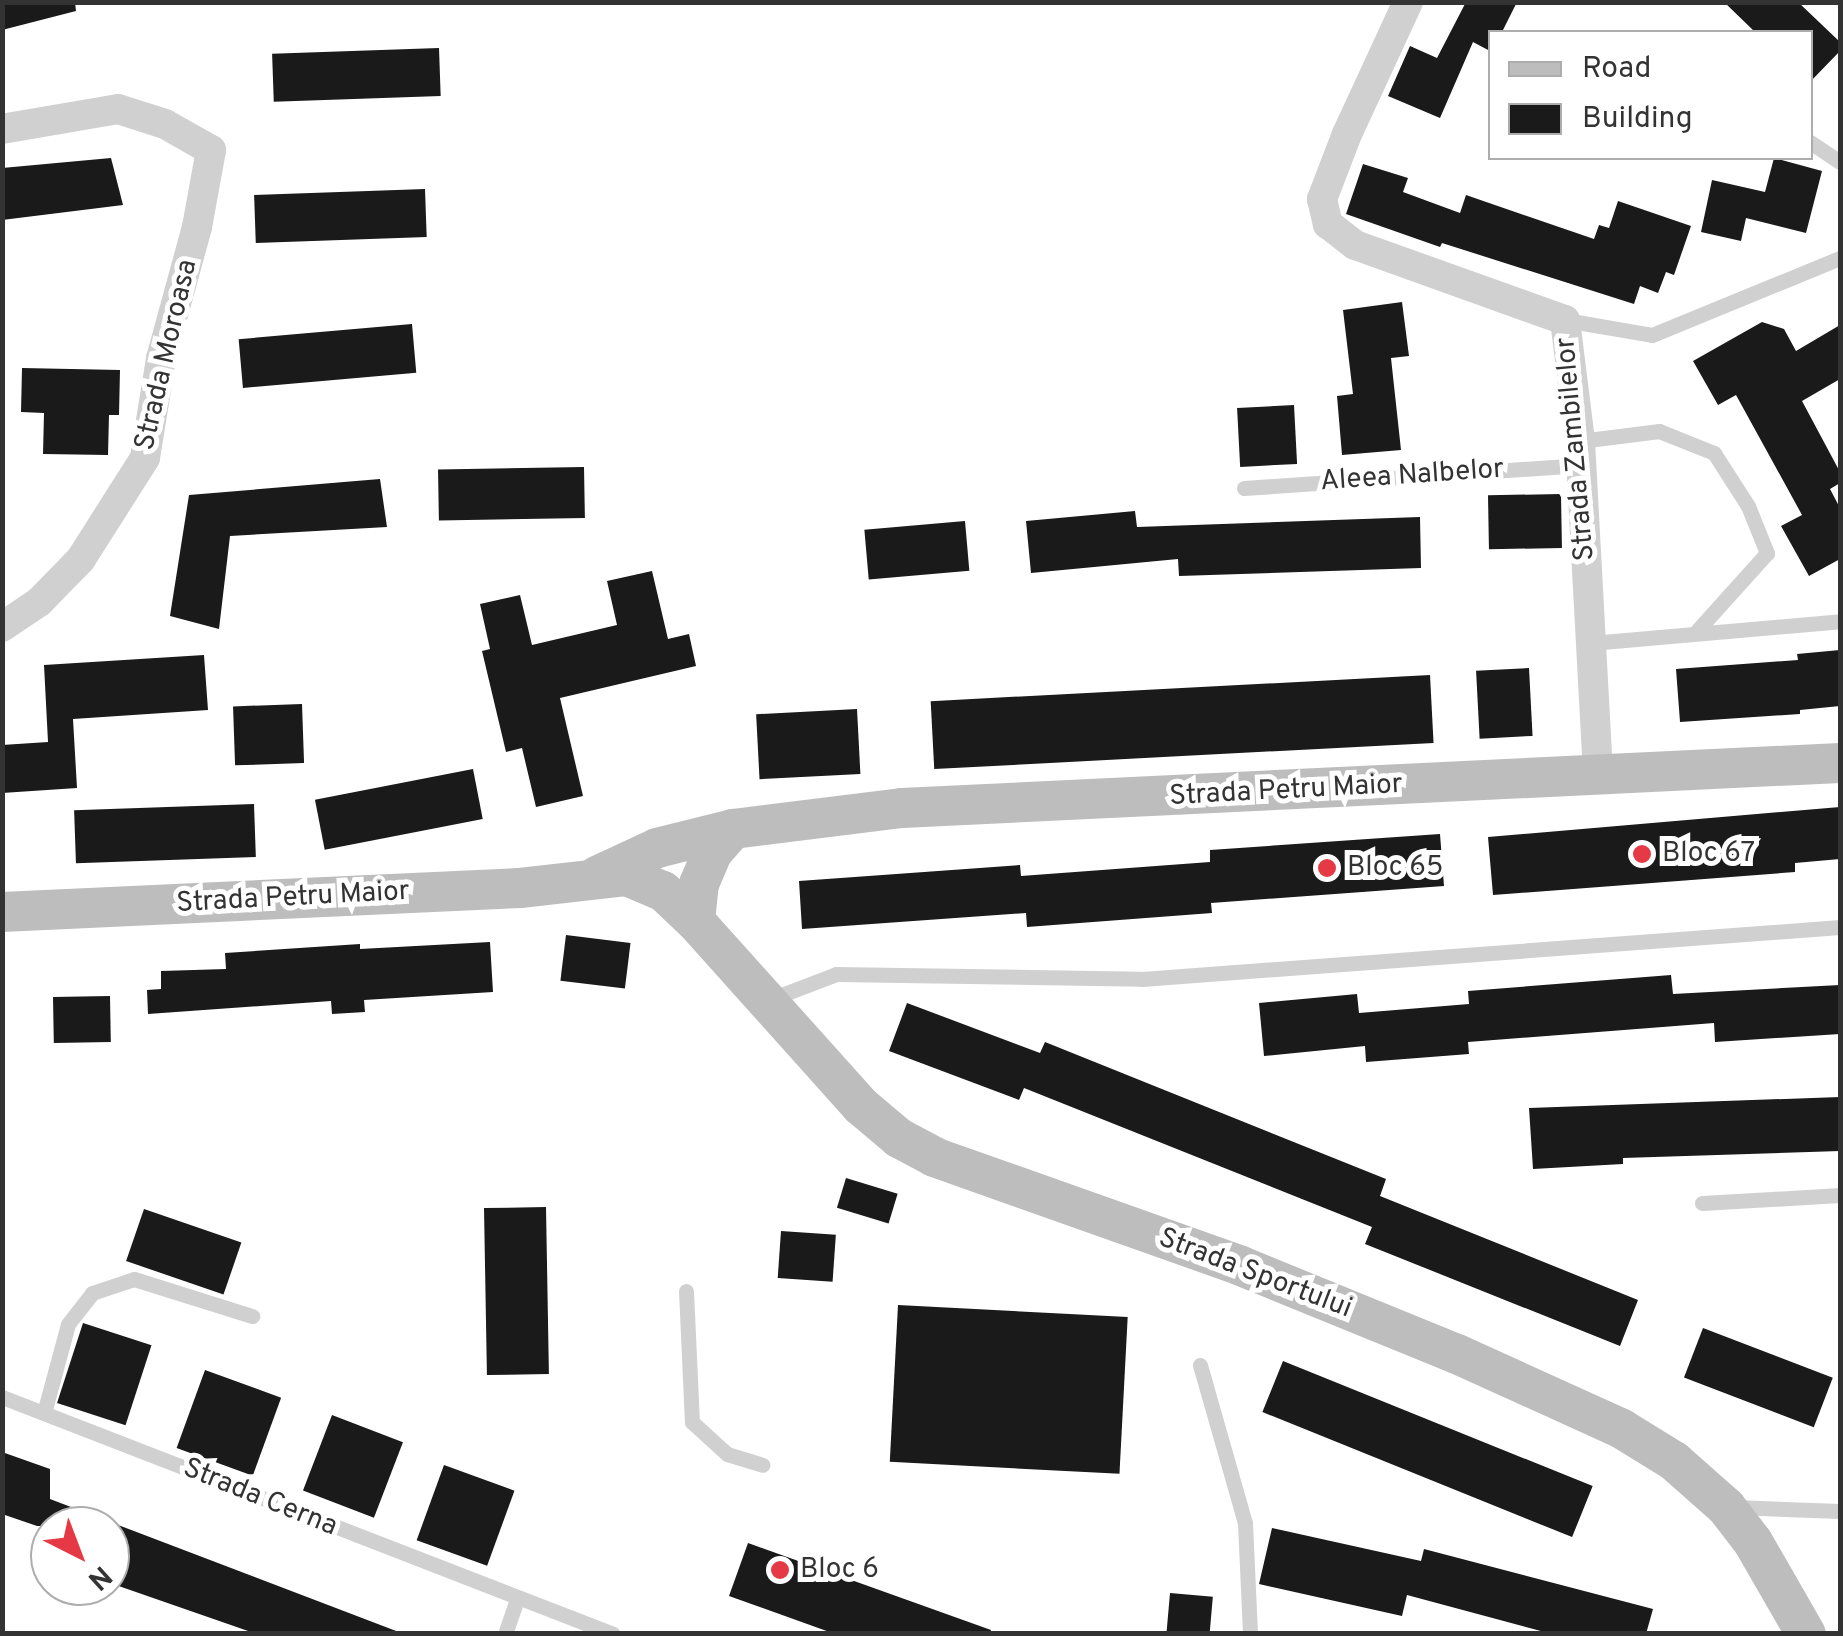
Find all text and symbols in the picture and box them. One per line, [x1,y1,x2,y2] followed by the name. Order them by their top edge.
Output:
[1488,30,1813,160] legend
[1582,51,1651,88] text: Road
[1582,101,1693,138] text: Building
[129,256,205,454] street label: Strada Moroasa
[1549,336,1603,562] street label: Strada Zambilelor
[1319,453,1505,499] street label: Aleea Nalbelor
[1169,768,1403,814] street label: Strada Petru Maior
[1662,837,1755,871] place label: Bloc 67
[1631,843,1653,865] marker: Bloc 67
[1347,851,1443,885] place label: Bloc 65
[1316,857,1338,879] marker: Bloc 65
[176,875,410,921] street label: Strada Petru Maior
[1154,1222,1356,1326] street label: Strada Sportului
[178,1452,342,1544] street label: Strada Cerna
[30,1506,130,1606] north arrow
[800,1553,879,1587] place label: Bloc 6
[79,1557,118,1597] text: N
[769,1559,791,1581] marker: Bloc 6

